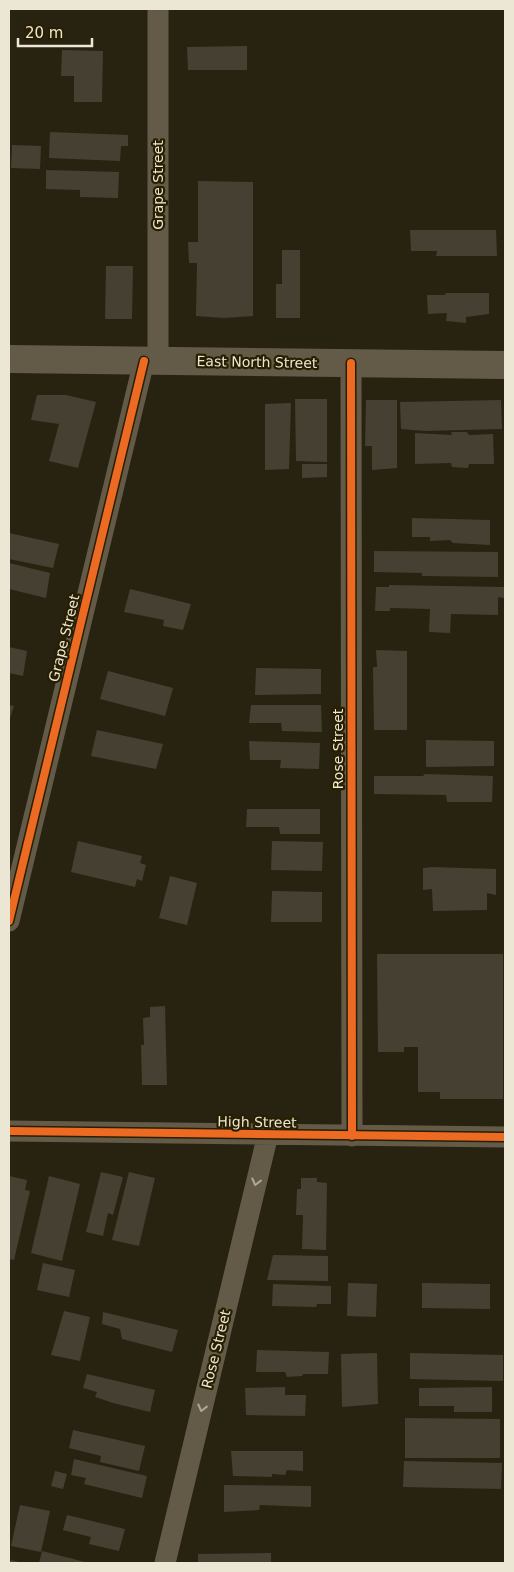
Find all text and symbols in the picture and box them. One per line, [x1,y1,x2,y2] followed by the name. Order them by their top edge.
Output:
[18,15,91,47] scale bar
[25,24,63,42] text: 20 m
[150,140,166,230] street label: Grape Street
[196,353,318,371] street label: East North Street
[45,592,83,683] street label: Grape Street
[330,708,346,789] street label: Rose Street
[217,1113,297,1131] street label: High Street
[251,1177,262,1186] one-way arrow
[198,1307,234,1390] street label: Rose Street
[197,1403,208,1412] one-way arrow

